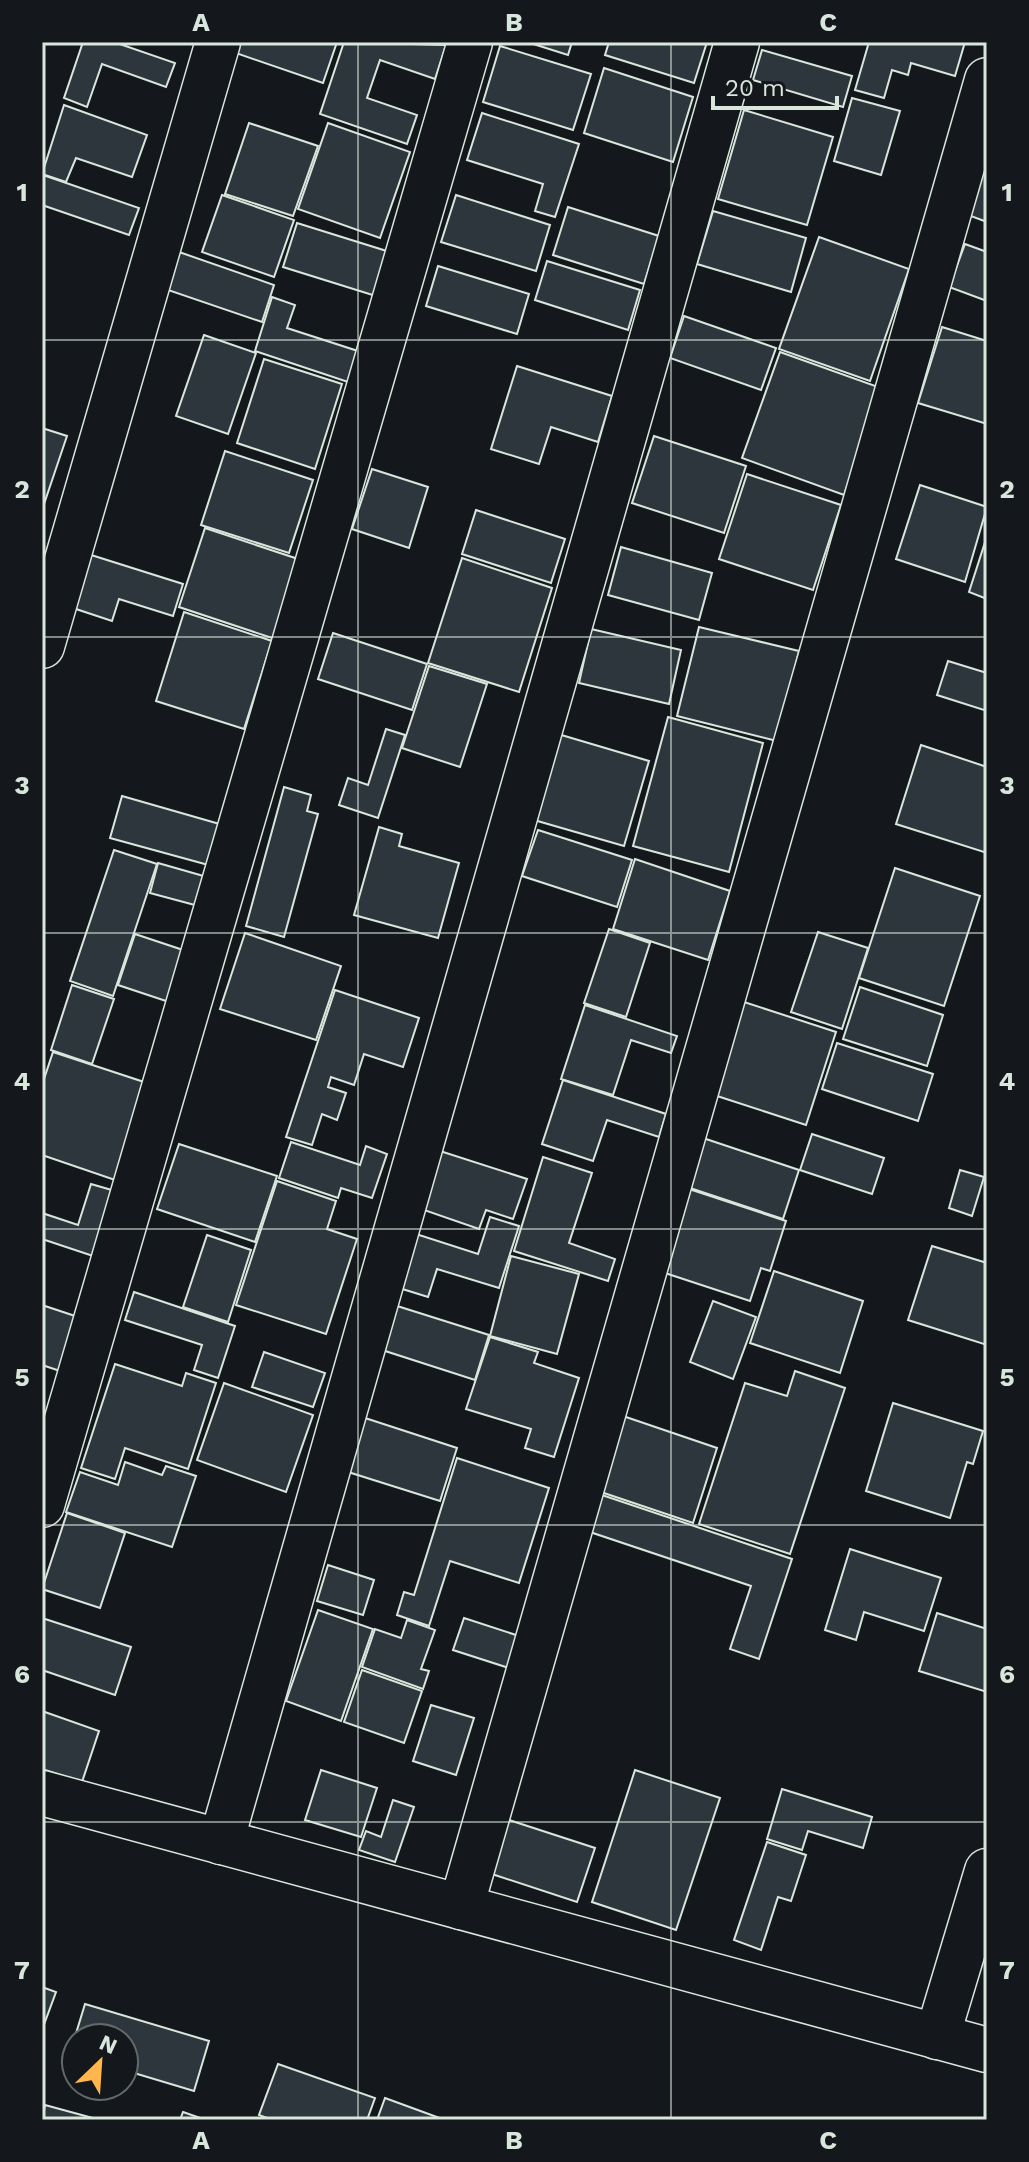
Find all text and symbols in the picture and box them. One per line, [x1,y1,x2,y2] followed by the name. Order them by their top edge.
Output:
[192,7,210,37] text: A
[505,7,523,37] text: B
[819,7,837,37] text: C
[713,60,837,110] scale bar
[725,74,785,102] text: 20 m
[16,177,28,207] text: 1
[1001,177,1013,207] text: 1
[14,474,30,504] text: 2
[999,474,1015,504] text: 2
[14,770,30,800] text: 3
[999,770,1015,800] text: 3
[14,1066,31,1096] text: 4
[999,1066,1016,1096] text: 4
[14,1362,30,1392] text: 5
[999,1362,1015,1392] text: 5
[14,1659,30,1689] text: 6
[999,1659,1015,1689] text: 6
[14,1955,30,1985] text: 7
[999,1955,1015,1985] text: 7
[60,2022,140,2102] north arrow
[96,2030,121,2059] text: N
[192,2125,210,2155] text: A
[505,2125,523,2155] text: B
[819,2125,837,2155] text: C

